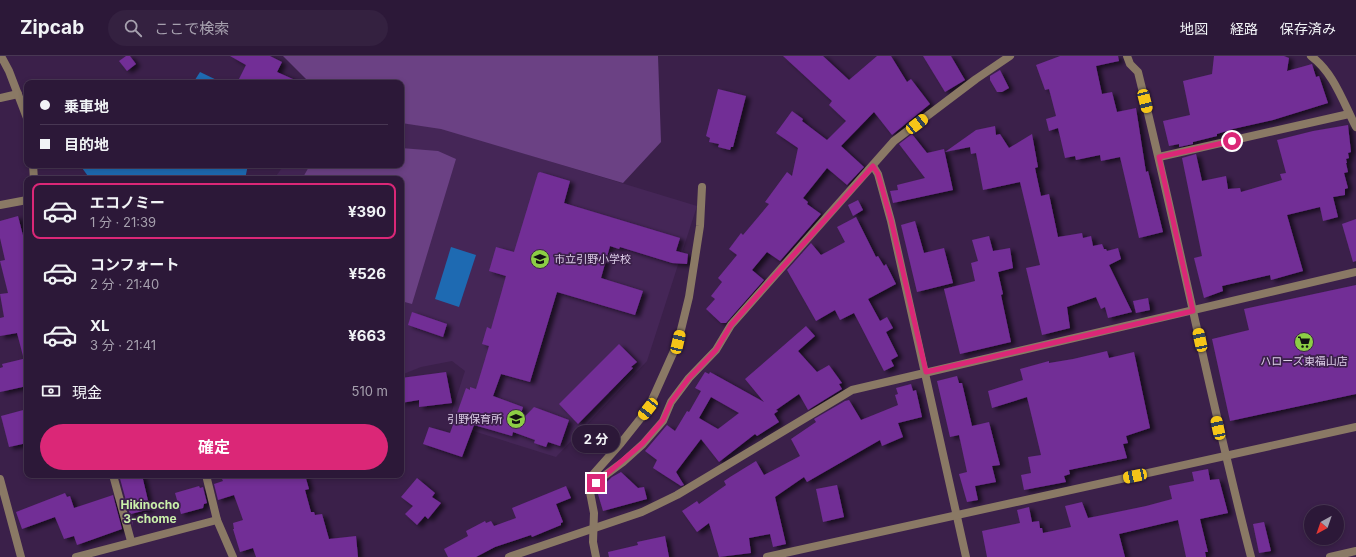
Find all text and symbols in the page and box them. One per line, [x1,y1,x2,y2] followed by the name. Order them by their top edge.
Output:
[108,10,388,46] search box
[20,16,84,39] text: Zipcab
[122,17,144,39] icon: search
[154,19,229,38] text: ここで検索
[1180,20,1208,37] text: 地図
[1230,20,1258,37] text: 経路
[1280,20,1336,37] text: 保存済み
[1136,88,1154,114] car
[64,97,109,116] text: 乗車地
[904,112,930,136] car
[1223,132,1241,150] route start
[64,135,109,154] text: 目的地
[42,193,78,229] icon: car
[90,193,165,212] text: エコノミー
[348,202,386,221] text: ¥390
[90,214,156,230] text: 1 分 · 21:39
[529,248,551,270] school or university icon: 市立引野小学校
[554,252,631,266] place label: 市立引野小学校
[42,255,78,291] icon: car
[90,255,180,274] text: コンフォート
[349,264,386,283] text: ¥526
[90,276,159,292] text: 2 分 · 21:40
[90,316,110,335] text: XL
[42,317,78,353] icon: car
[348,326,386,345] text: ¥663
[1192,327,1208,353] car
[669,329,687,355] car
[1293,331,1315,353] supermarket icon: ハローズ東福山店
[90,337,156,353] text: 3 分 · 21:41
[1260,354,1348,368] place label: ハローズ東福山店
[40,380,62,402] icon: cash
[72,383,102,402] text: 現金
[352,383,388,399] text: 510 m
[636,396,660,422] car
[505,408,527,430] school or university icon: 引野保育所
[447,412,503,426] place label: 引野保育所
[1210,415,1226,441] car
[40,424,388,470] button: 確定
[572,425,620,453] callout: 2 分
[584,431,608,447] text: 2 分
[1122,468,1148,484] car
[587,474,605,492] route end
[120,497,180,526] district label: Hikinocho 3-chome
[1304,505,1344,545] north arrow
[1304,505,1344,545] map controls

